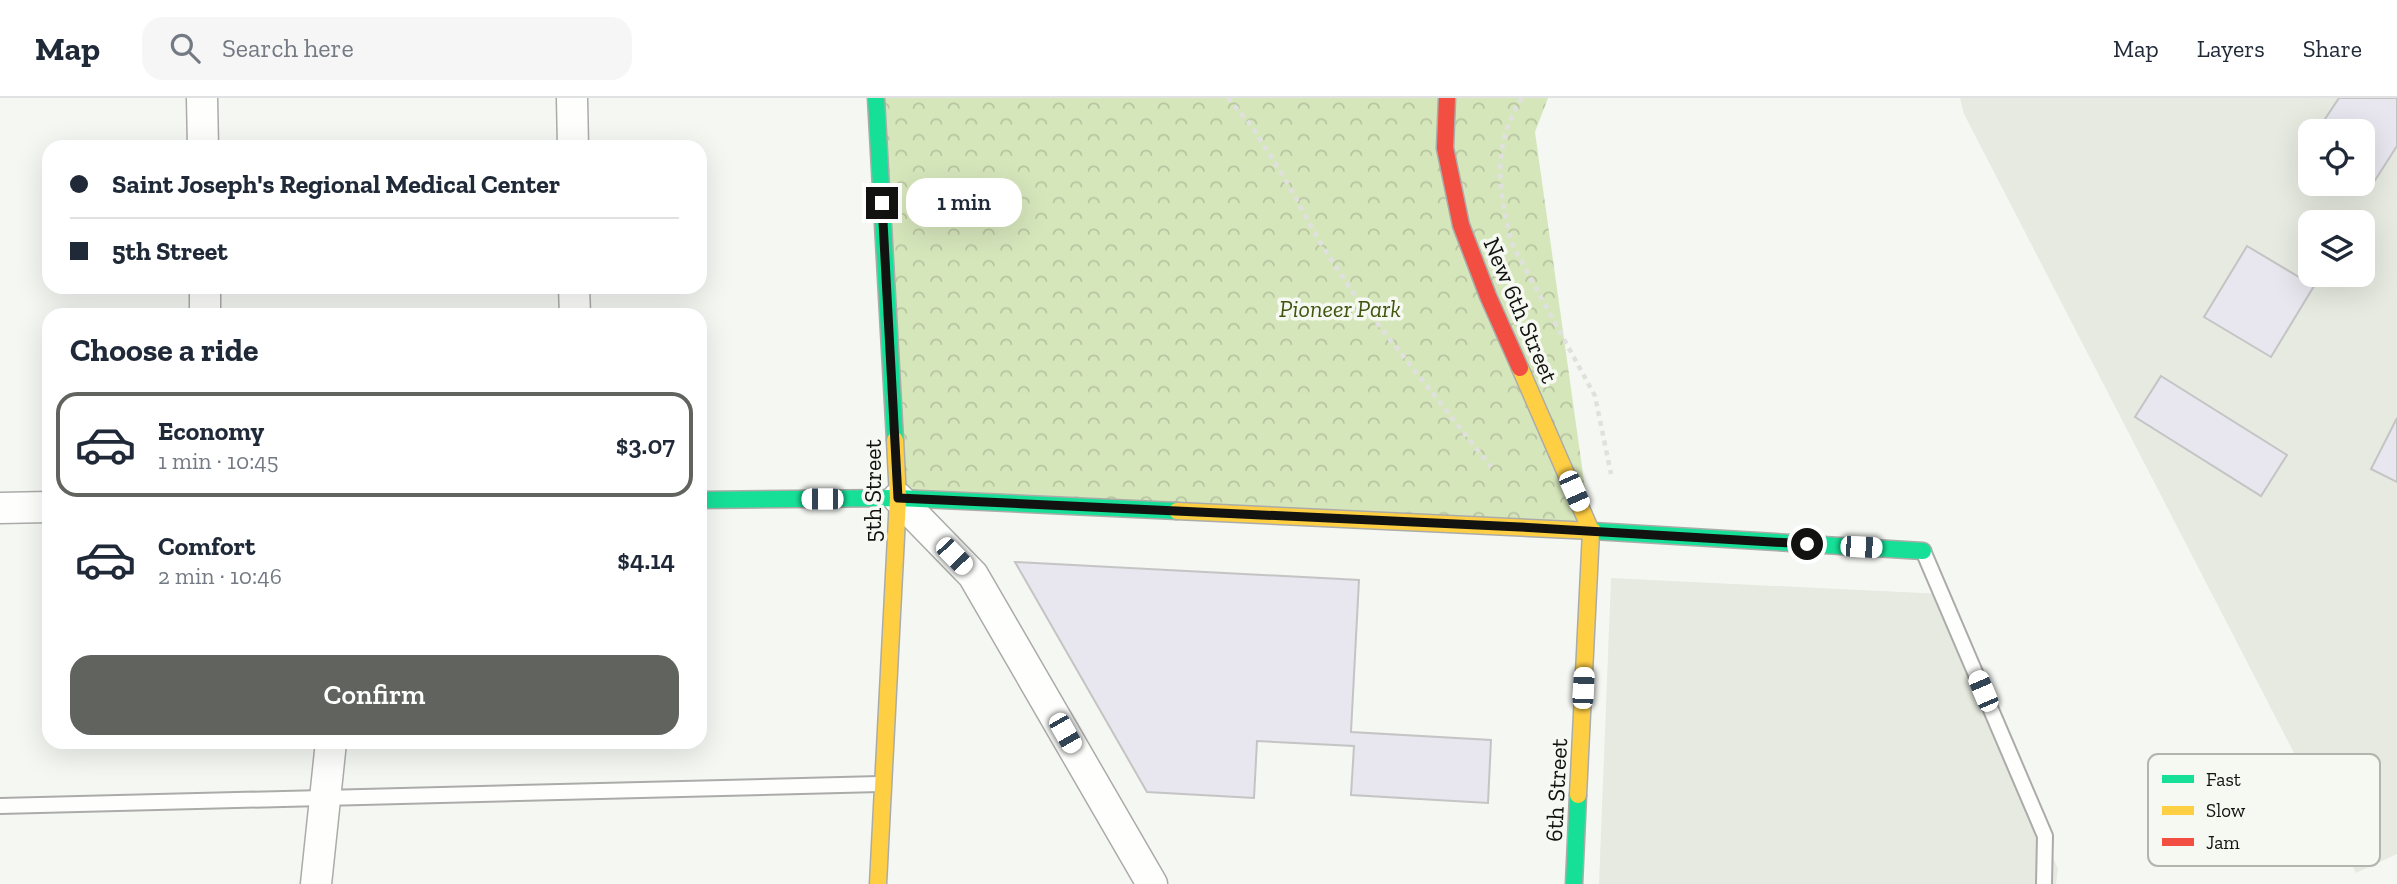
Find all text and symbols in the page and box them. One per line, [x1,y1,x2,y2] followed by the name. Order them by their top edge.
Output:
[142,17,632,80] search box
[35,29,100,68] text: Map
[166,29,204,67] icon: search
[222,32,354,64] text: Search here
[2113,34,2159,63] text: Map
[2197,34,2265,63] text: Layers
[2303,34,2362,63] text: Share
[2298,119,2375,287] map controls
[2298,119,2375,196] button: locate
[112,168,560,200] text: Saint Joseph's Regional Medical Center
[906,178,1022,228] callout: 1 min
[866,187,898,219] route end
[937,188,991,216] text: 1 min
[2298,210,2375,287] button: layers
[1477,233,1565,387] street label: New 6th Street
[112,235,228,267] text: 5th Street
[1279,294,1401,323] park label: Pioneer Park
[70,331,258,369] text: Choose a ride
[74,413,137,476] icon: car
[158,415,264,447] text: Economy
[616,429,675,461] text: $3.07
[858,439,887,543] street label: 5th Street
[158,447,278,475] text: 1 min · 10:45
[1556,468,1593,514] car
[802,489,844,510] car
[74,528,137,591] icon: car
[1791,528,1823,560] route start
[158,530,255,562] text: Comfort
[932,534,977,578] car
[1840,535,1883,559] car
[617,544,675,576] text: $4.14
[158,562,282,590] text: 2 min · 10:46
[70,655,679,735] button: Confirm
[1572,666,1595,710] car
[1966,668,2001,714] car
[1046,710,1085,756] car
[1539,737,1573,842] street label: 6th Street
[2148,754,2380,866] legend
[2206,768,2241,791] text: Fast
[2206,799,2246,822] text: Slow
[2206,831,2240,854] text: Jam

